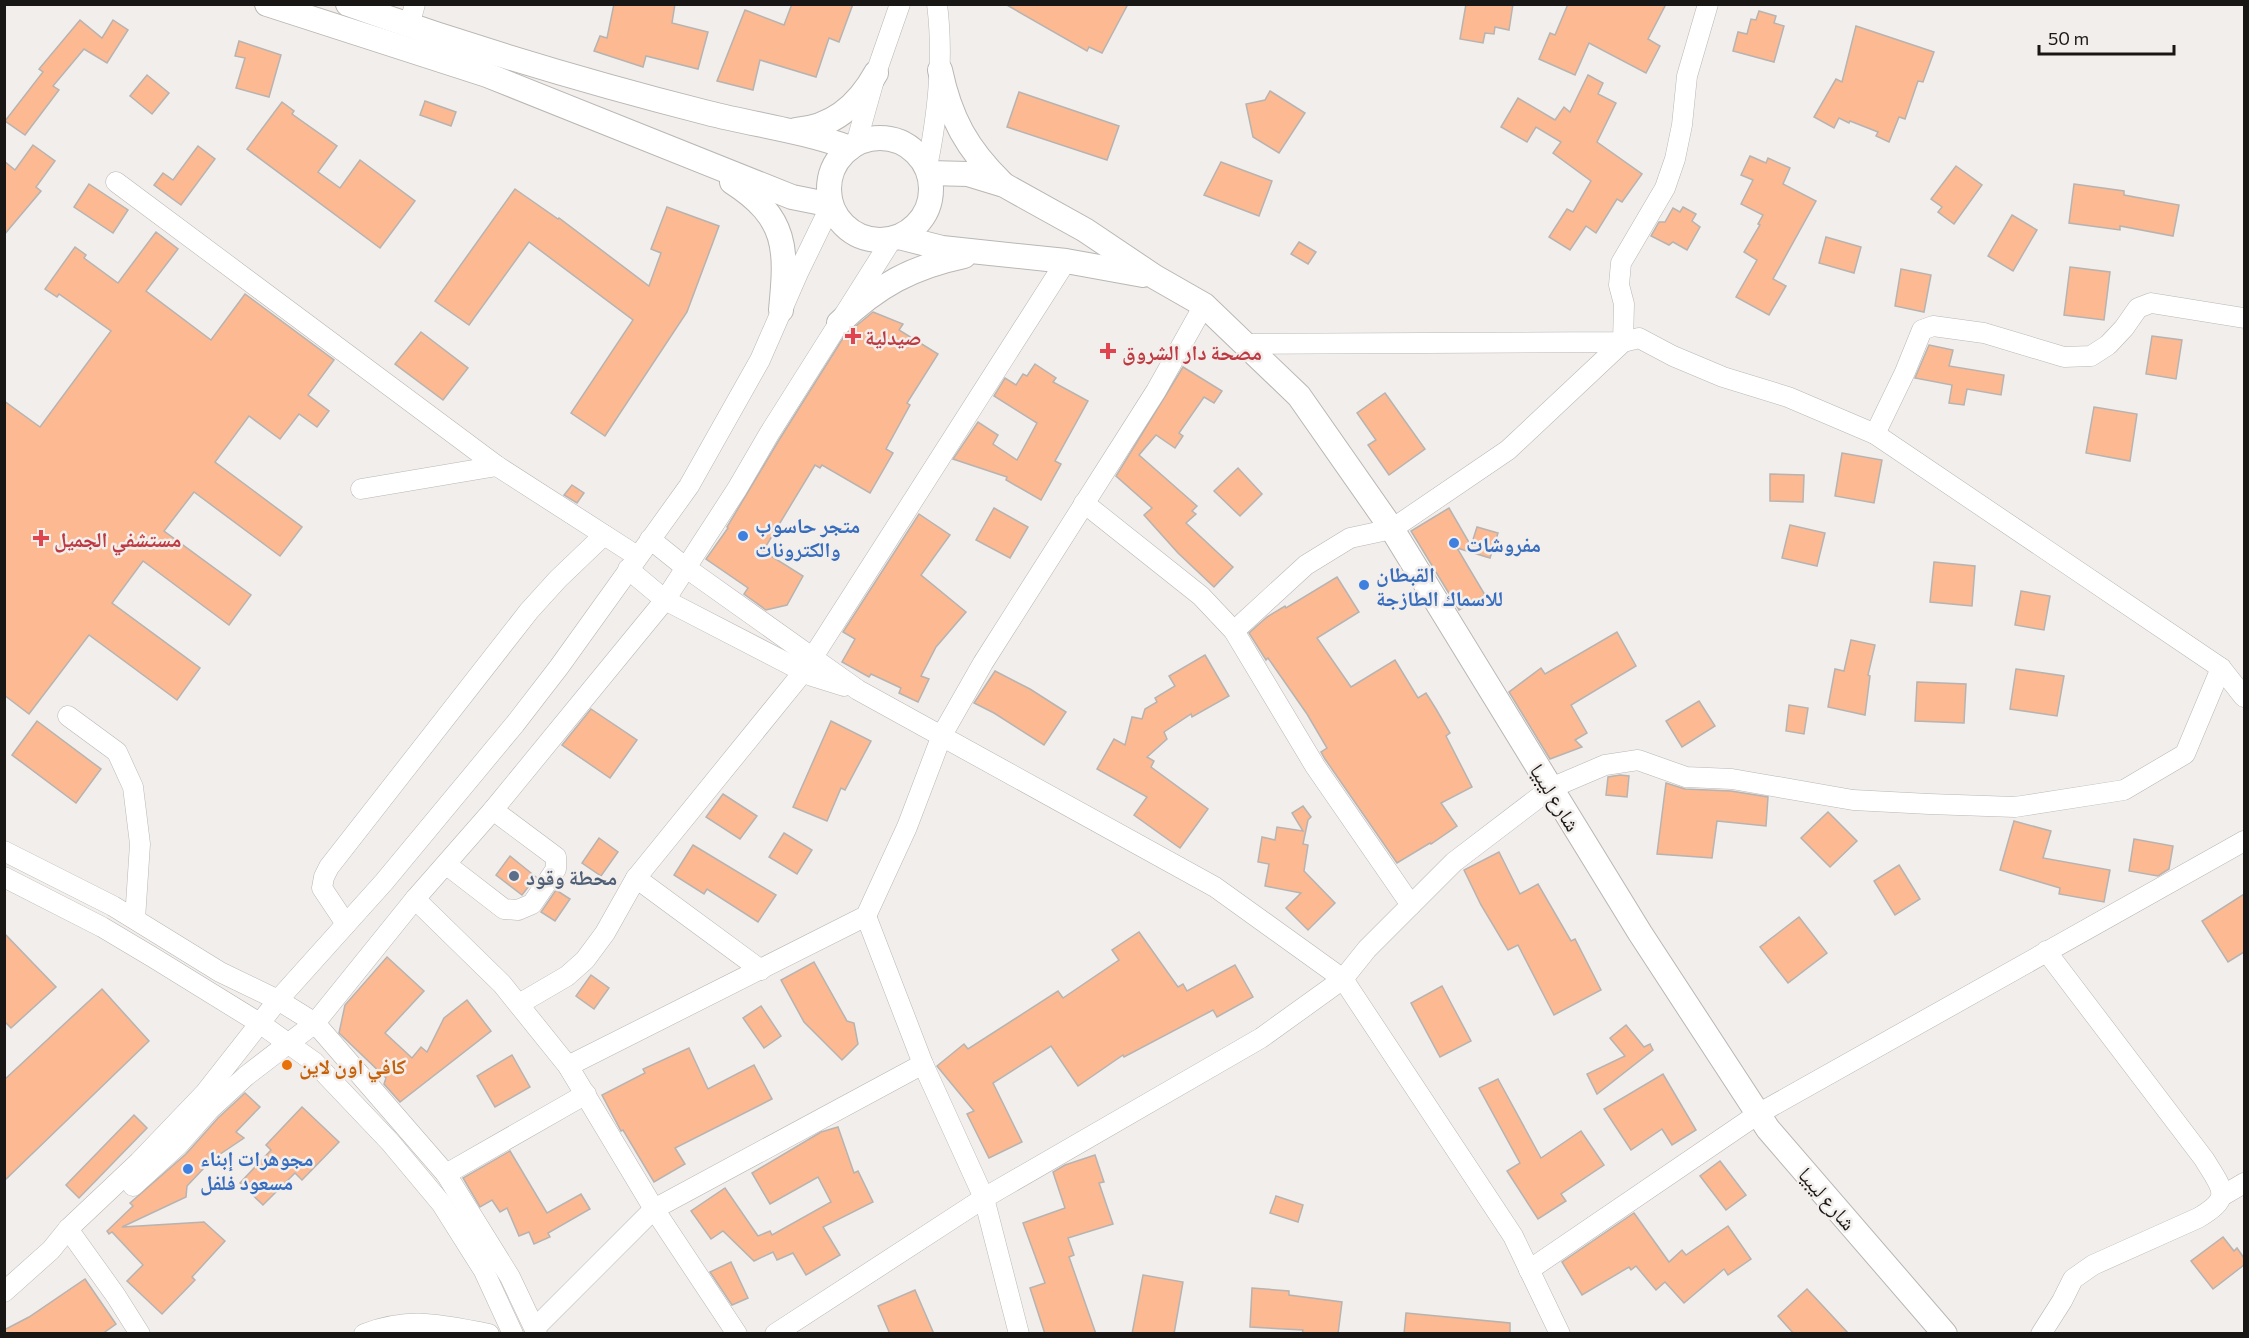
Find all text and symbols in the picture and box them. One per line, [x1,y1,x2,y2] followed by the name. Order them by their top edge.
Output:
[2039,18,2174,56] scale bar
[2048,27,2089,49] text: 50 m
[865,324,921,349] place label: صيدلية
[846,329,860,343] marker: صيدلية
[1122,339,1262,366] place label: مصحة دار الشروق
[1099,342,1117,360] marker: مصحة دار الشروق
[755,512,860,562] place label: متجر حاسوب والكترونات
[54,526,181,556] place label: مستشفي الجميل
[32,529,50,547] marker: مستشفي الجميل
[736,529,750,543] marker: متجر حاسوب والكترونات
[1466,531,1541,557] place label: مفروشات
[1447,536,1461,550] marker: مفروشات
[1376,561,1503,610] place label: القبطان للاسماك الطازجة
[1357,578,1371,592] marker: القبطان للاسماك الطازجة
[1524,759,1586,836] street label: شارع ليبيا
[526,864,617,890] place label: محطة وقود
[507,869,521,883] marker: محطة وقود
[299,1053,406,1083] place label: كافي اون لاين
[280,1058,294,1072] marker: كافي اون لاين
[200,1145,313,1196] place label: مجوهرات إبناء مسعود فلفل
[181,1162,195,1176] marker: مجوهرات إبناء مسعود فلفل
[1792,1162,1862,1236] street label: شارع ليبيا

